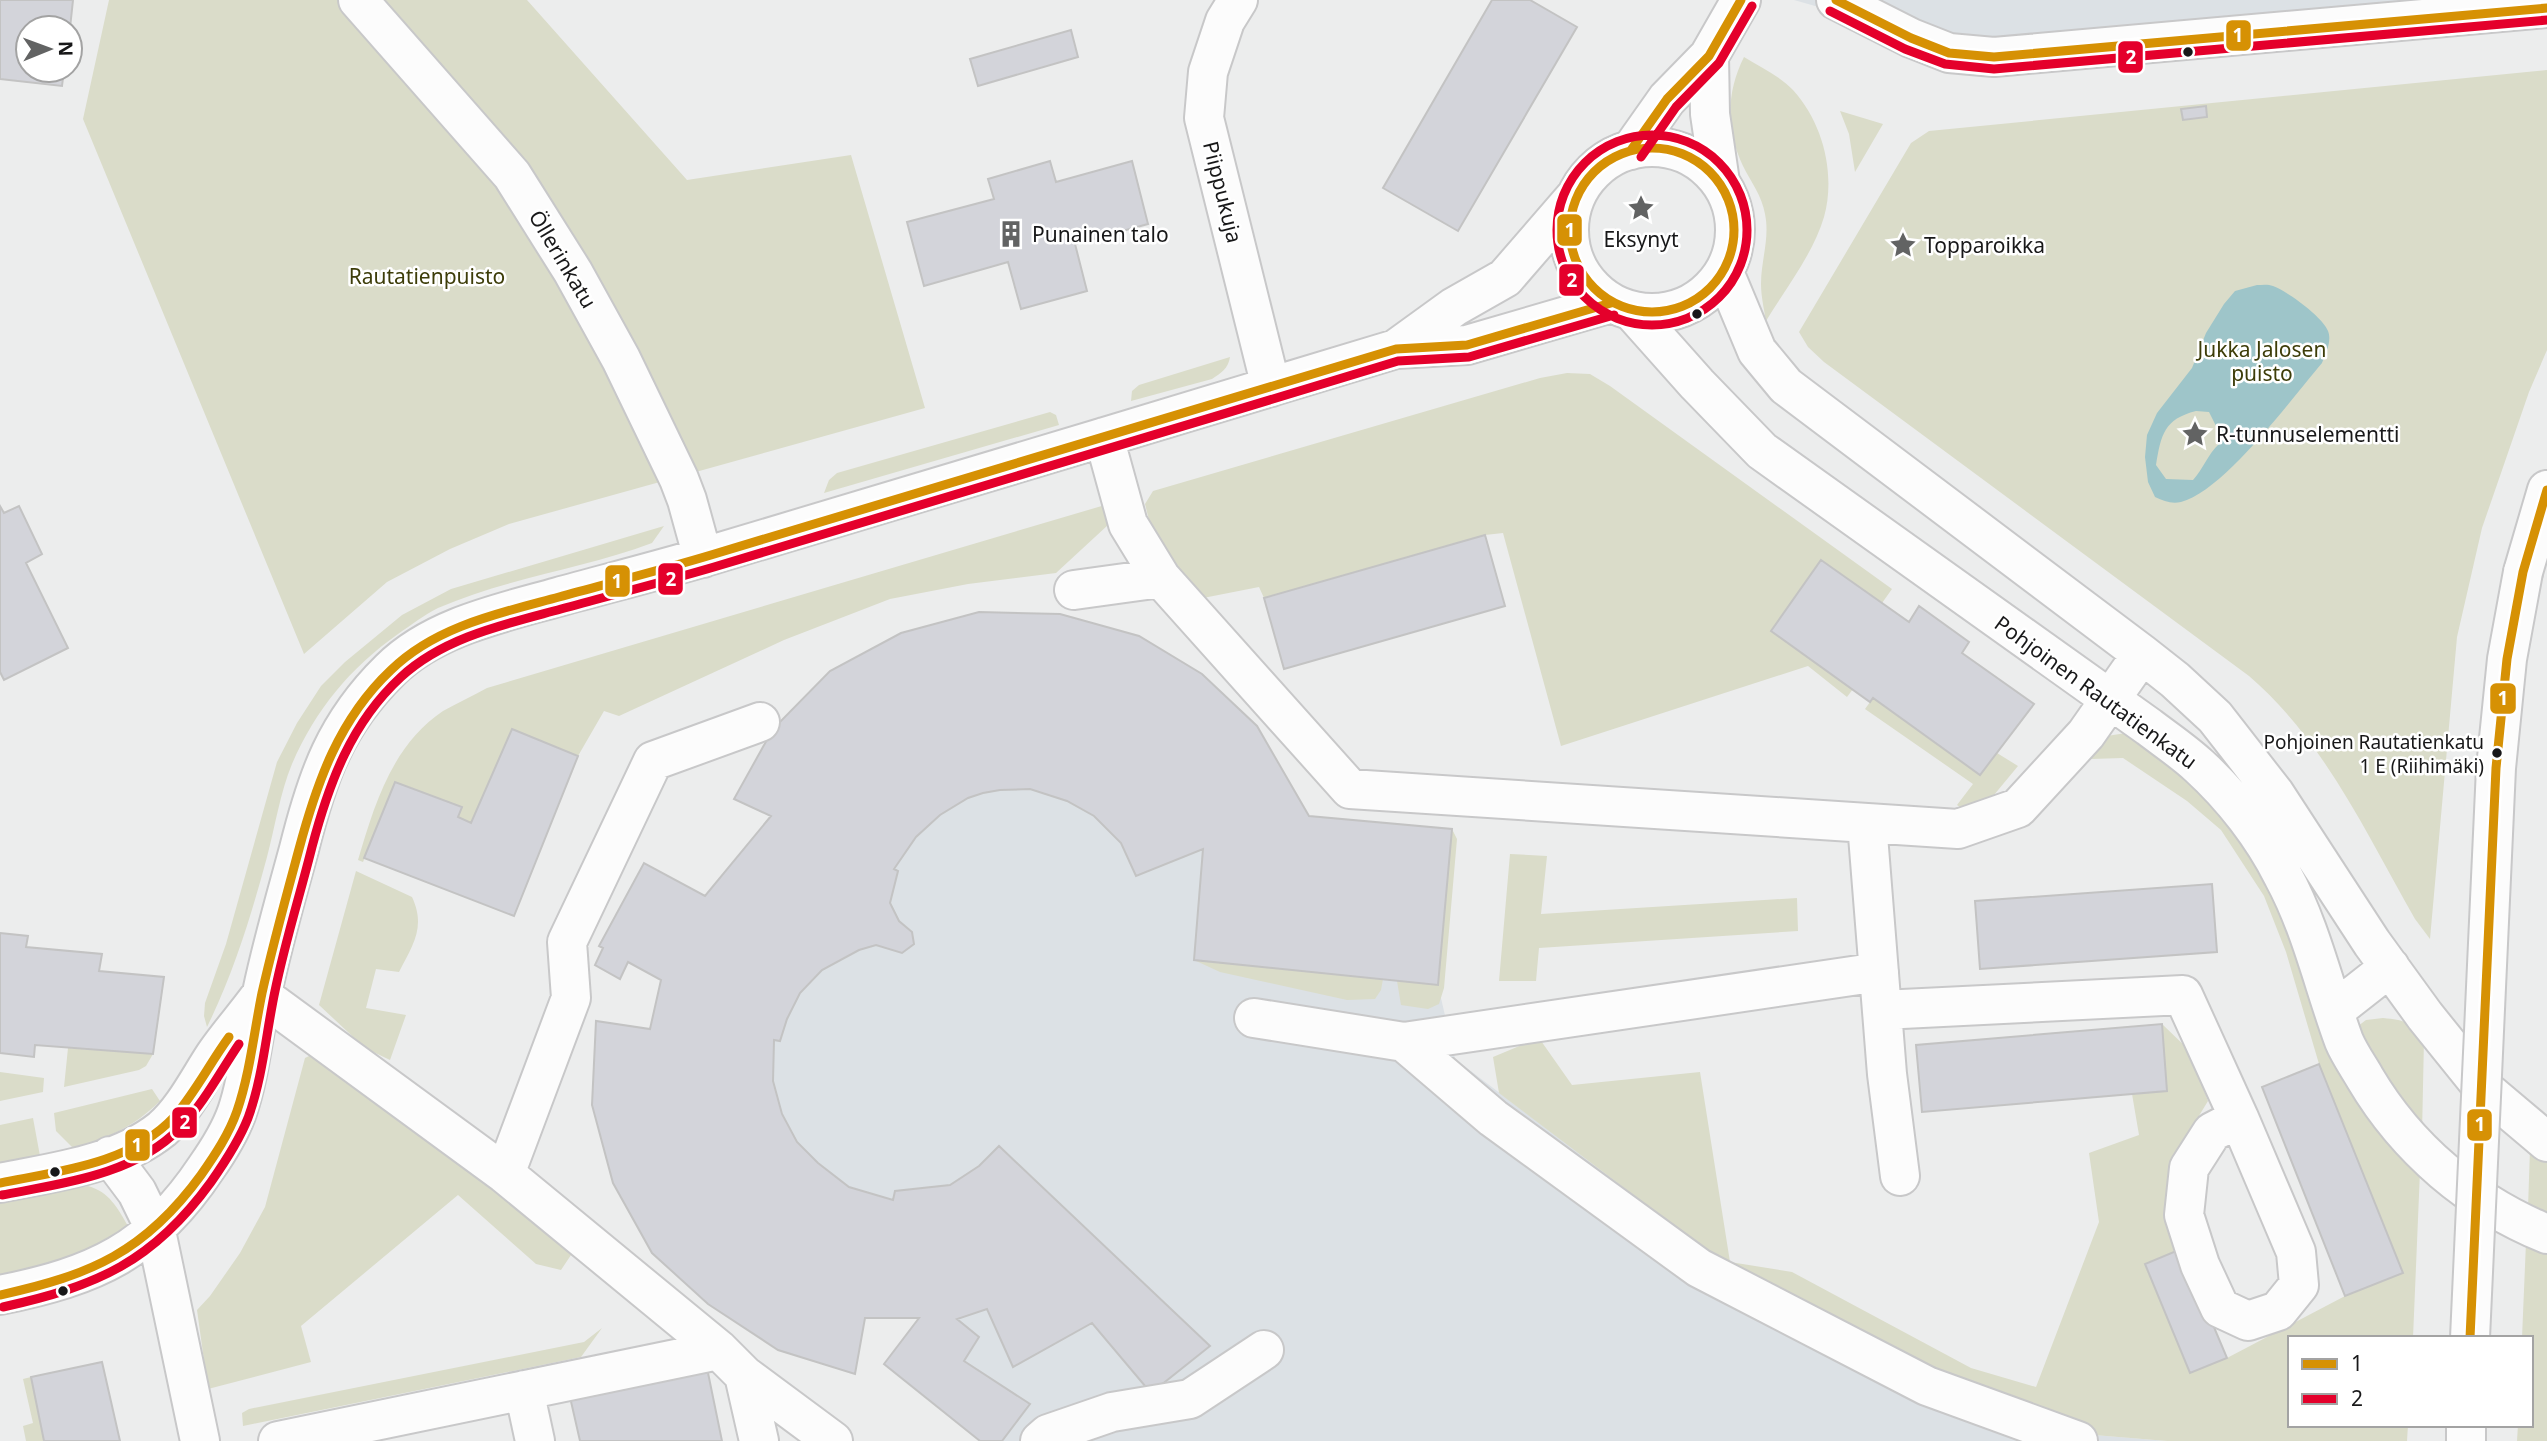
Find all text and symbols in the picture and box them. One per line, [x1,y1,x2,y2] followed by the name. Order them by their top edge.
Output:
[14,14,84,84] north arrow
[2225,19,2252,52] line badge: 1
[2233,22,2243,48] text: 1
[2117,40,2144,74] line badge: 2
[53,41,79,57] text: N
[2126,44,2137,70] text: 2
[2181,45,2195,59] unlabelled marker
[1197,138,1249,246] street label: Piippukuja
[1626,193,1656,223] place icon: Eksynyt
[523,205,603,313] street label: Öllerinkatu
[1556,213,1583,247] line badge: 1
[1565,217,1575,243] text: 1
[996,219,1026,249] building icon: Punainen talo
[1032,220,1169,248] place label: Punainen talo
[1604,225,1679,253] place label: Eksynyt
[1888,230,1918,260] place icon: Topparoikka
[1924,231,2045,259] place label: Topparoikka
[349,262,505,290] park label: Rautatienpuisto
[1558,263,1585,297] line badge: 2
[1567,267,1578,293] text: 2
[1690,307,1704,321] unlabelled marker
[2196,335,2326,387] park label: Jukka Jalosen puisto
[2180,419,2210,449] place icon: R-tunnuselementti
[2216,420,2400,448] place label: R-tunnuselementti
[657,562,684,596] line badge: 2
[604,564,631,598] line badge: 1
[666,566,677,592] text: 2
[612,568,622,594] text: 1
[1989,609,2203,775] street label: Pohjoinen Rautatienkatu
[2489,682,2517,715] line badge: 1
[2498,685,2508,711] text: 1
[2263,729,2484,779] place label: Pohjoinen Rautatienkatu 1 E (Riihimäki)
[2490,746,2504,760] marker: Pohjoinen Rautatienkatu 1 E (Riihimäki)
[171,1106,198,1139] line badge: 2
[2466,1108,2493,1142] line badge: 1
[180,1109,191,1135] text: 2
[2475,1111,2485,1137] text: 1
[124,1128,151,1162] line badge: 1
[132,1132,142,1158] text: 1
[48,1165,62,1179] unlabelled marker
[56,1284,70,1298] unlabelled marker
[2288,1336,2533,1427] legend
[2351,1349,2363,1377] text: 1
[2351,1384,2363,1412] text: 2

